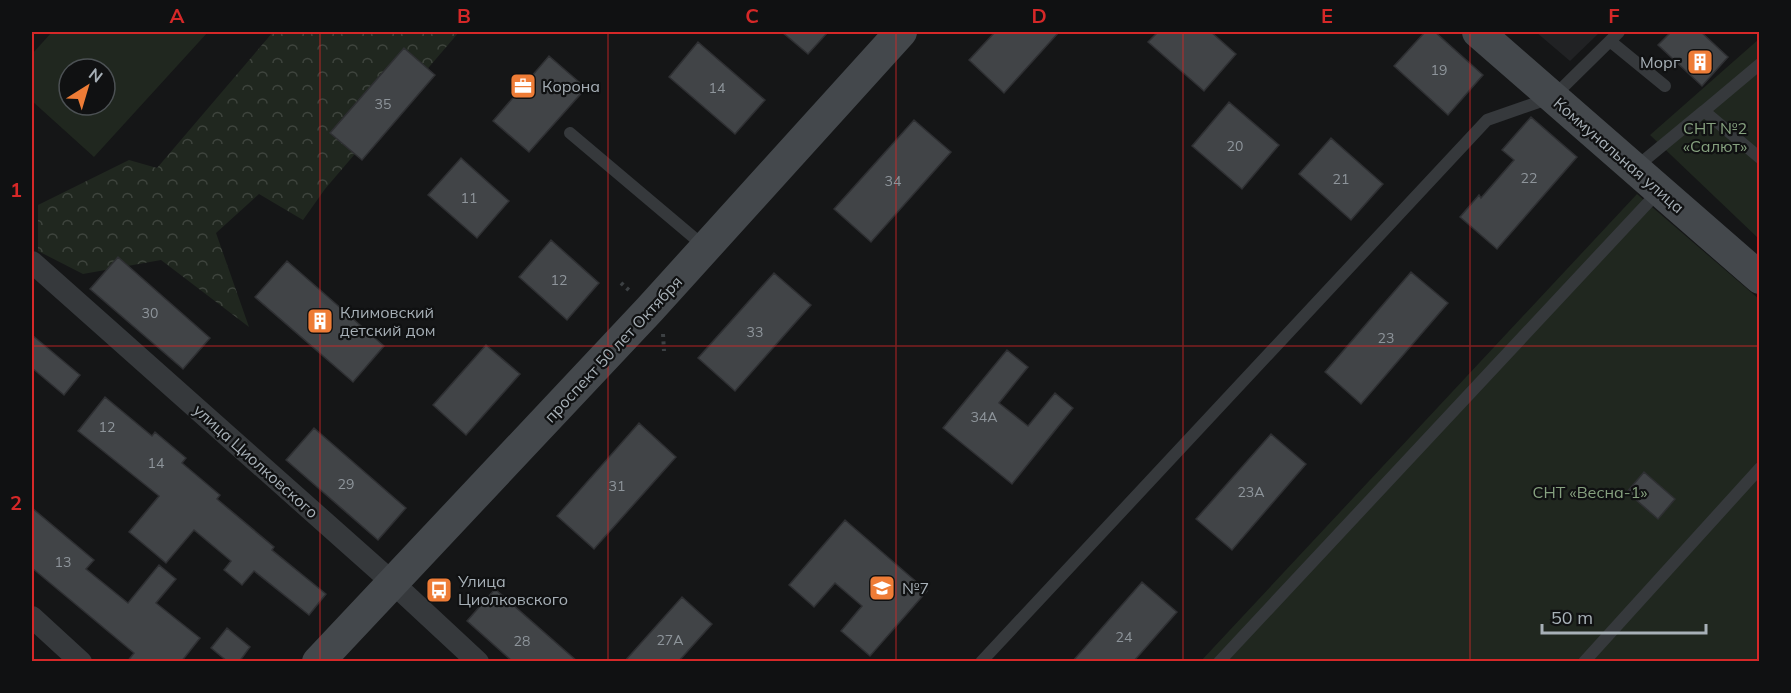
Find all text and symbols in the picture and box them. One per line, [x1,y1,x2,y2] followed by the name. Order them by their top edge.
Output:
[170,3,185,28] text: A
[457,3,471,28] text: B
[745,3,759,28] text: C
[1031,3,1047,28] text: D
[1321,3,1333,28] text: E
[1608,3,1620,28] text: F
[1685,47,1715,77] building icon: Морг
[1640,52,1680,72] place label: Морг
[57,57,117,117] north arrow
[1431,61,1447,79] house number: 19
[85,63,107,87] text: N
[508,71,538,101] office icon: Корона
[542,76,600,96] place label: Корона
[709,79,726,97] house number: 14
[1550,93,1688,217] street label: Коммунальная улица
[375,95,391,113] house number: 35
[1683,118,1747,156] park label: СНТ №2 «Салют»
[1227,137,1243,155] house number: 20
[1521,169,1537,187] house number: 22
[1333,170,1349,188] house number: 21
[885,172,902,190] house number: 34
[10,177,22,202] text: 1
[461,189,477,207] house number: 11
[551,271,567,289] house number: 12
[540,272,686,426] street label: проспект 50 лет Октября
[340,302,436,340] place label: Климовский детский дом
[142,304,158,322] house number: 30
[305,306,335,336] building icon: Климовский детский дом
[747,323,763,341] house number: 33
[1378,329,1394,347] house number: 23
[190,400,322,522] street label: улица Циолковского
[970,408,998,426] house number: 34А
[99,418,115,436] house number: 12
[148,454,165,472] house number: 14
[338,475,354,493] house number: 29
[609,477,625,495] house number: 31
[1533,482,1647,502] park label: СНТ «Весна-1»
[1237,483,1265,501] house number: 23А
[10,490,22,515] text: 2
[55,553,71,571] house number: 13
[457,571,568,609] place label: Улица Циолковского
[867,573,897,603] school or university icon: №7
[424,575,454,605] bus stop icon: Улица Циолковского
[902,578,929,598] place label: №7
[1542,597,1706,635] scale bar
[1551,606,1593,629] text: 50 m
[1116,628,1133,646] house number: 24
[656,631,684,649] house number: 27А
[514,632,530,650] house number: 28

